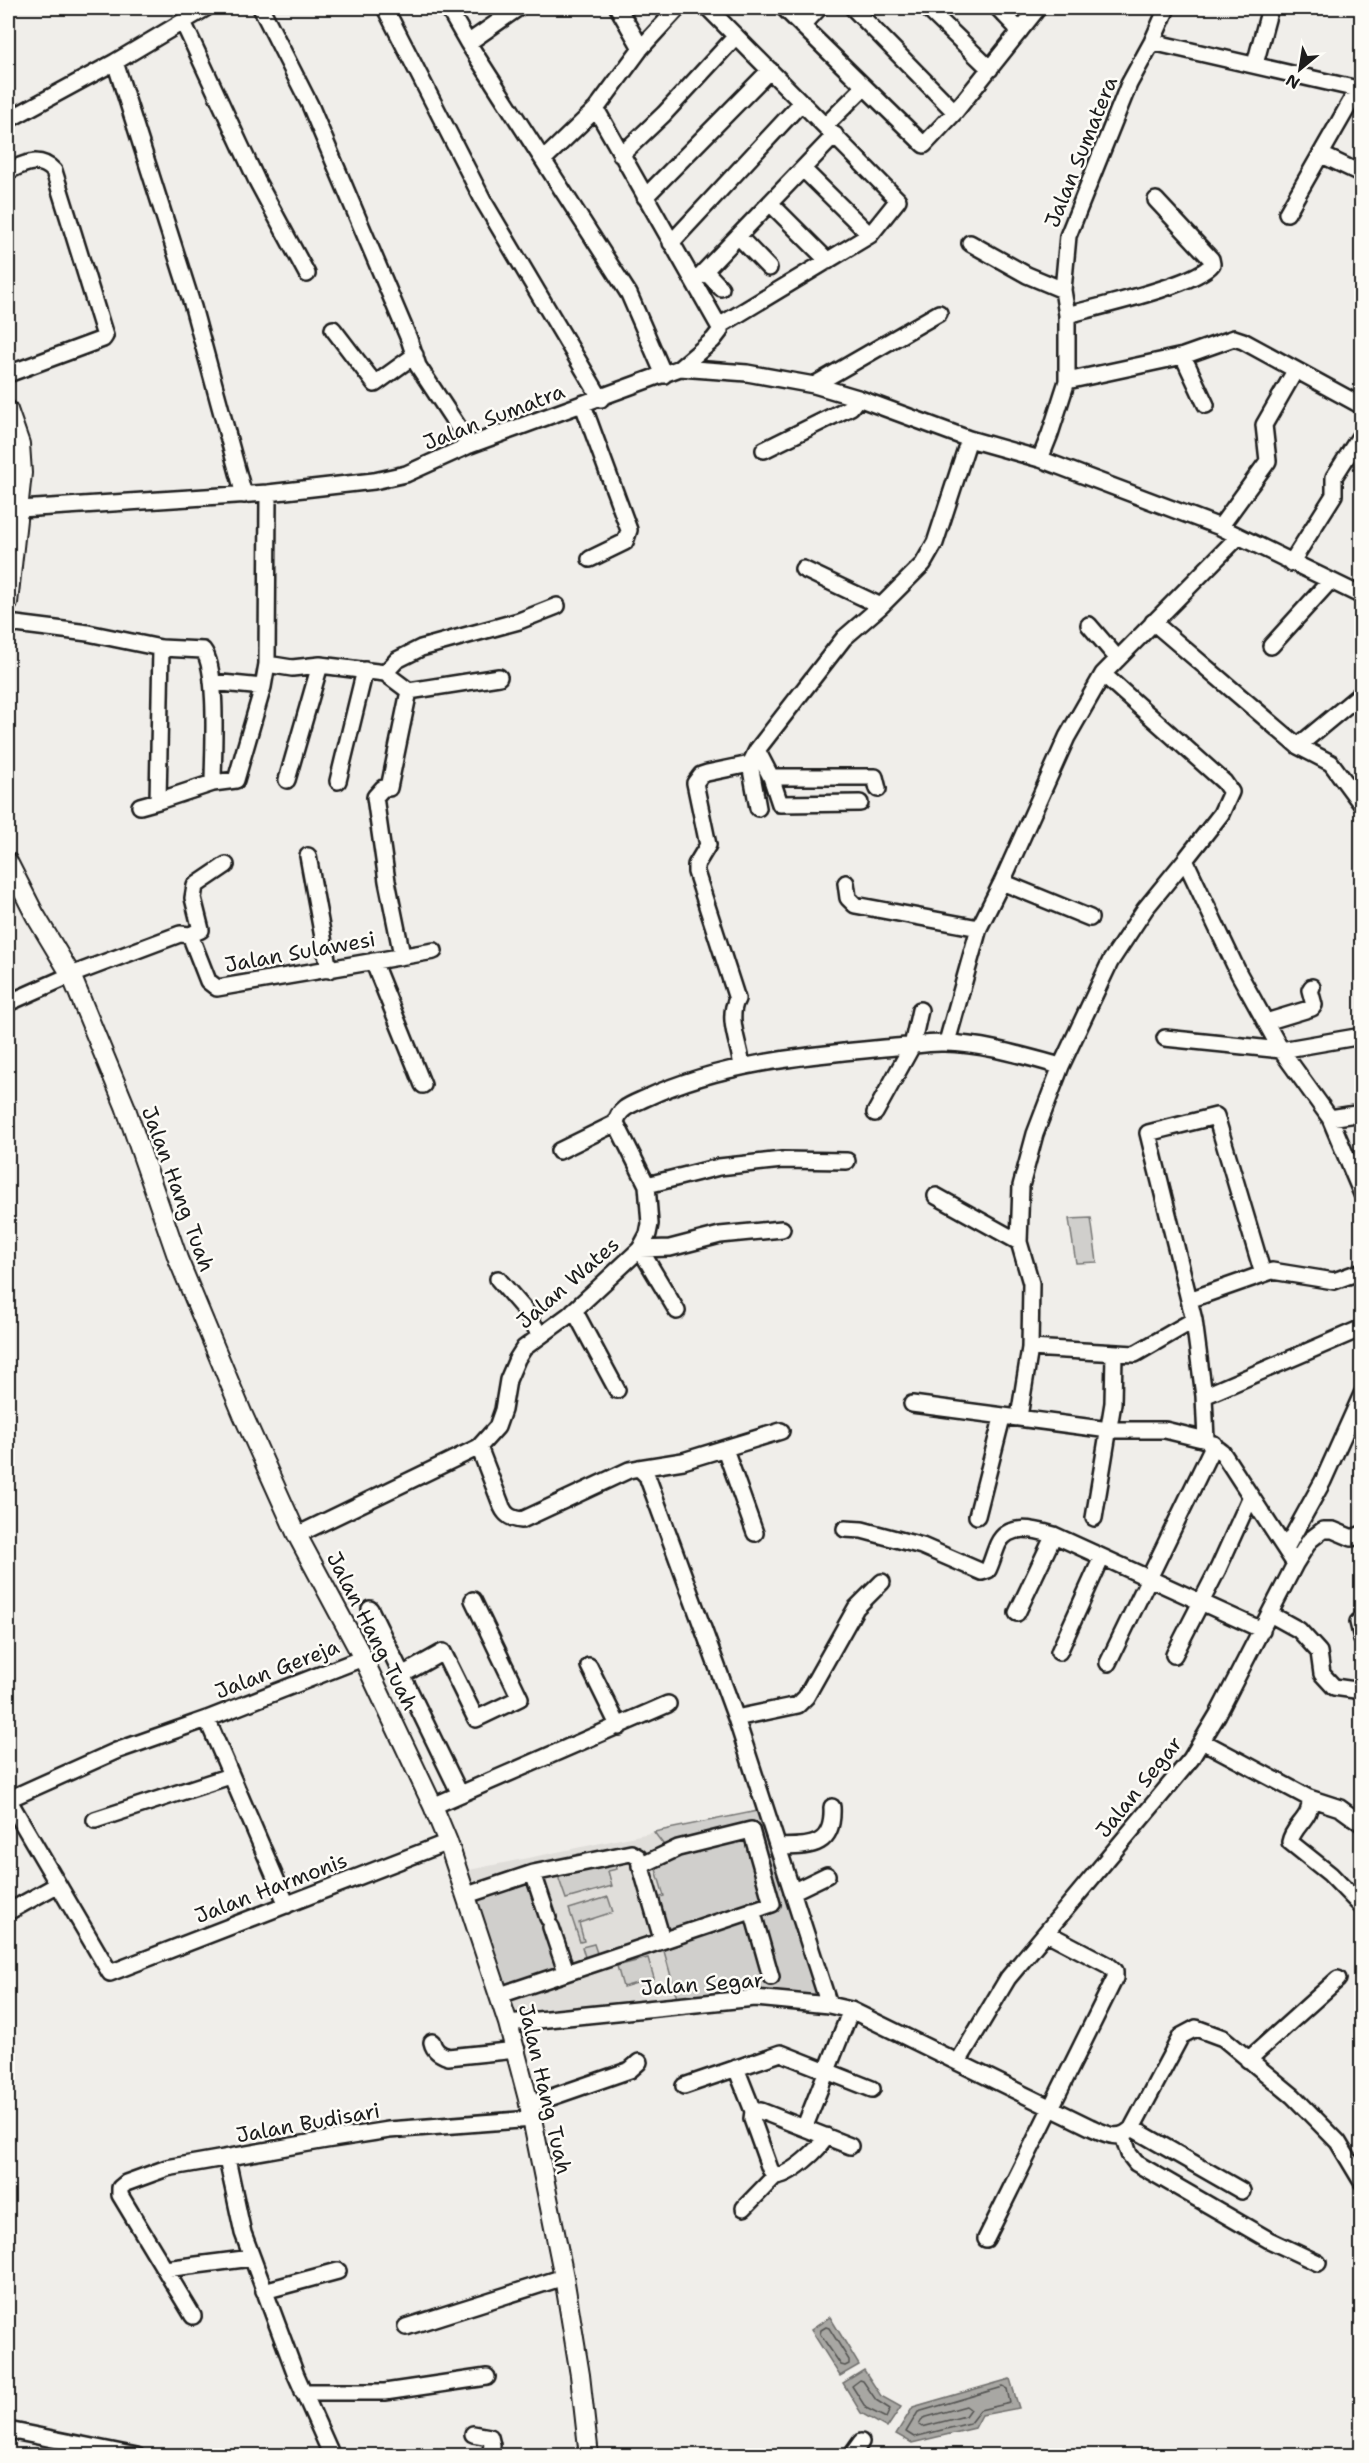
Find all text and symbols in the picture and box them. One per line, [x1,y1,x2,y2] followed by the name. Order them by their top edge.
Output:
[1270,39,1330,99] north arrow
[1282,69,1303,94] text: N
[1038,72,1124,232] street label: Jalan Sumatera
[419,377,569,457] street label: Jalan Sumatra
[222,925,378,979] street label: Jalan Sulawesi
[135,1102,221,1276] street label: Jalan Hang Tuah
[511,1231,625,1335] street label: Jalan Wates
[320,1547,424,1715] street label: Jalan Hang Tuah
[211,1632,343,1706] street label: Jalan Gereja
[1089,1730,1189,1844] street label: Jalan Segar
[191,1846,351,1930] street label: Jalan Harmonis
[640,1966,764,2002] street label: Jalan Segar
[512,2001,578,2177] street label: Jalan Hang Tuah
[234,2097,382,2149] street label: Jalan Budisari

